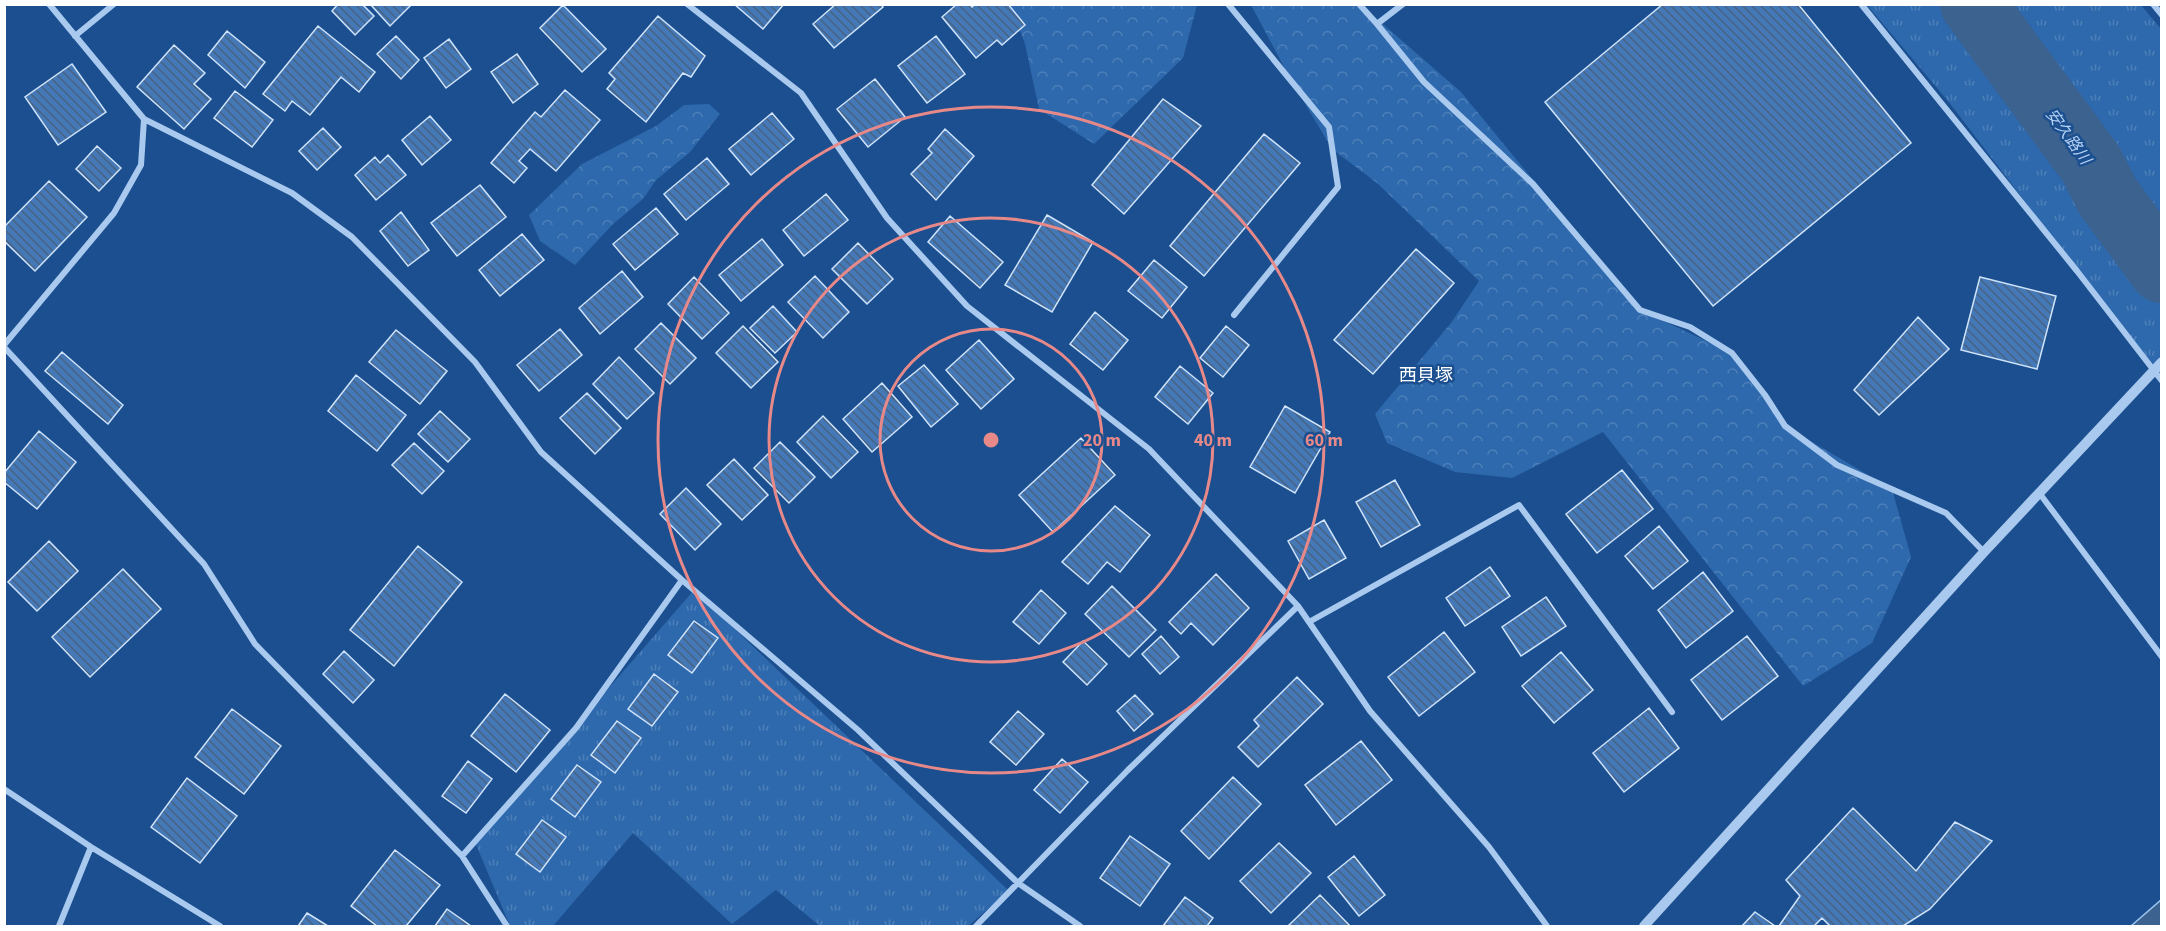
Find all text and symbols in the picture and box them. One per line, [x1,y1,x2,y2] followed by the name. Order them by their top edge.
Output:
[2040,104,2097,171] water label: 安久路川
[1399,363,1453,388] district label: 西貝塚
[1083,428,1121,453] text: 20 m
[1194,428,1232,453] text: 40 m
[1305,428,1343,453] text: 60 m
[981,430,1001,450] centre of rings

